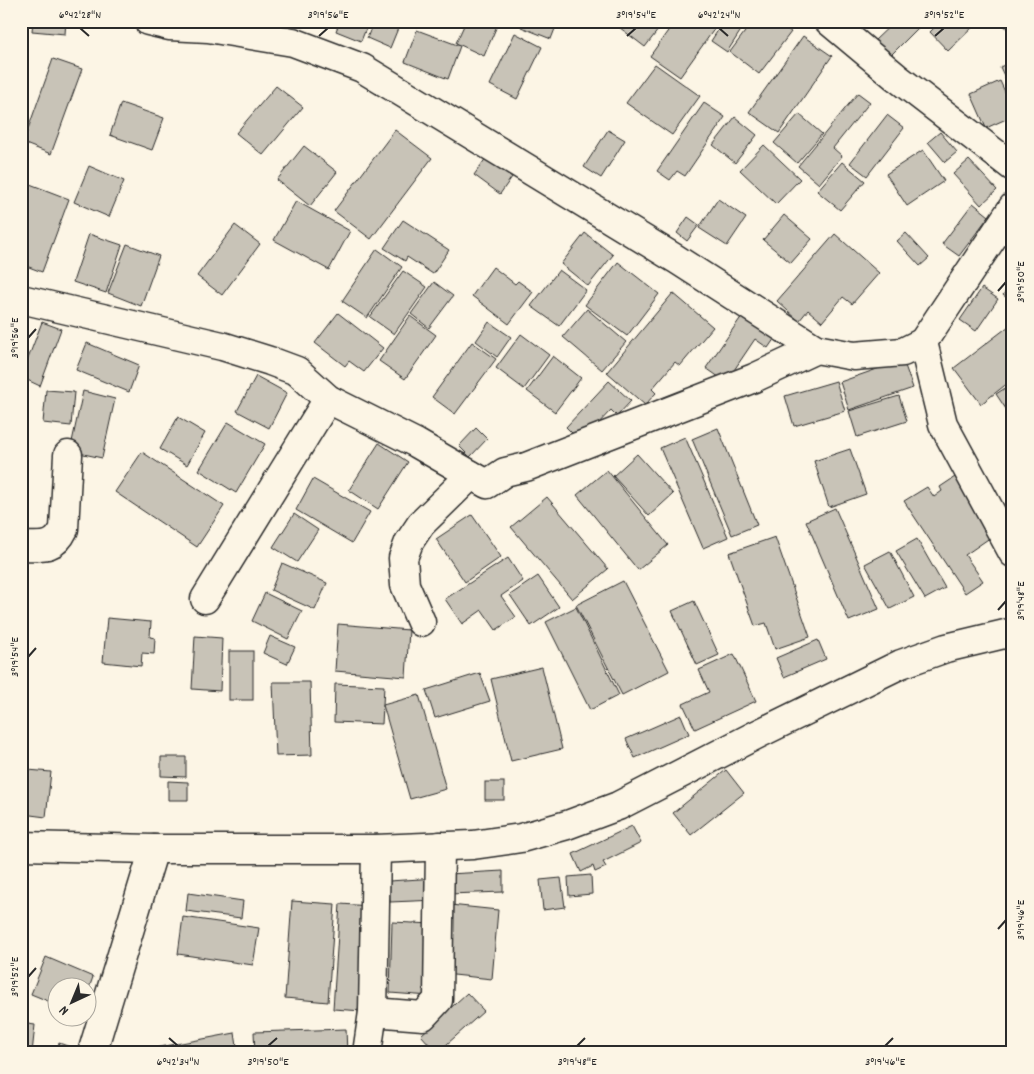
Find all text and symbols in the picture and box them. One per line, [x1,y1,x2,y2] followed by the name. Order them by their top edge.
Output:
[59,7,101,24] text: 6°42'28"N
[308,7,349,24] text: 3°19'56"E
[616,7,657,24] text: 3°19'54"E
[698,7,740,24] text: 6°42'24"N
[924,7,965,24] text: 3°19'52"E
[1013,261,1030,303] text: 3°19'50"E
[7,317,24,358] text: 3°19'56"E
[1013,581,1030,621] text: 3°19'48"E
[7,636,24,677] text: 3°19'54"E
[1013,899,1030,940] text: 3°19'46"E
[7,956,24,997] text: 3°19'52"E
[48,976,98,1026] north arrow
[55,1000,74,1020] text: N
[157,1054,199,1071] text: 6°42'34"N
[247,1054,289,1071] text: 3°19'50"E
[557,1054,597,1071] text: 3°19'48"E
[865,1054,906,1071] text: 3°19'46"E

